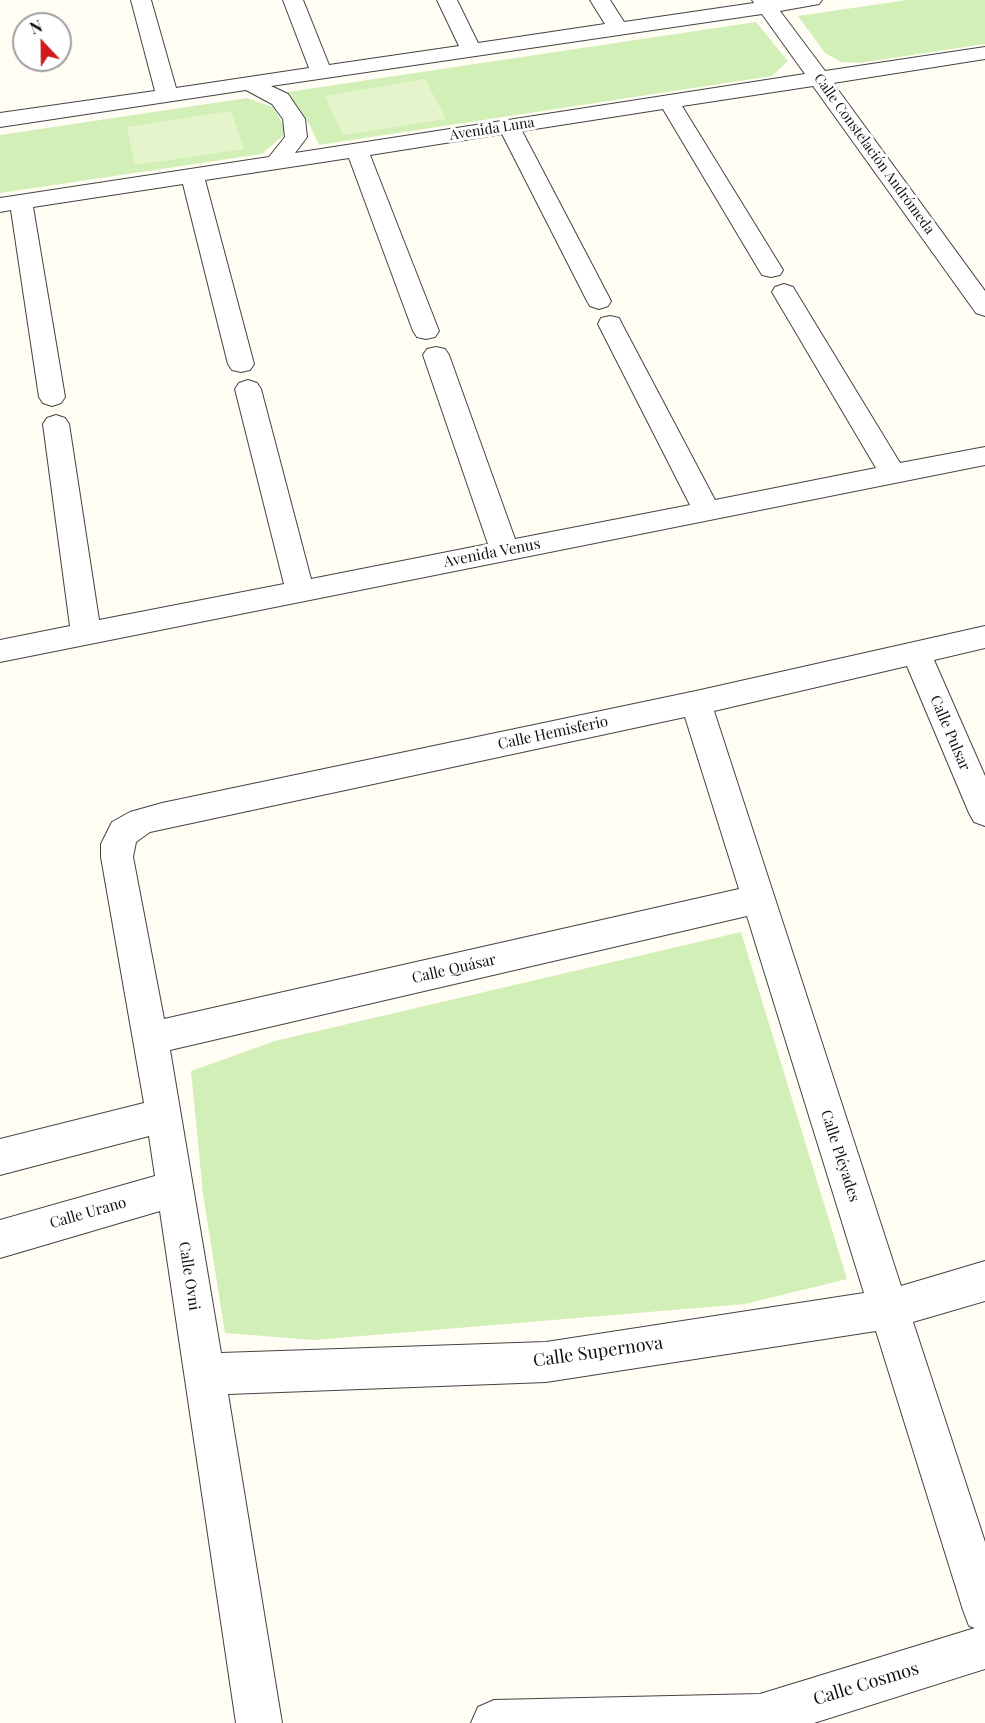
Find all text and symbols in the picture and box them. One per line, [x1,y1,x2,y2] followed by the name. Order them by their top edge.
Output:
[12,12,72,72] north arrow
[27,15,45,39] text: N
[810,71,938,237] street label: Calle Constelación Andrómeda
[449,114,535,144] street label: Avenida Luna
[442,535,542,571] street label: Avenida Venus
[926,693,974,773] street label: Calle Pulsar
[496,713,610,753] street label: Calle Hemisferio
[410,951,498,987] street label: Calle Quásar
[817,1108,863,1204] street label: Calle Pléyades
[48,1193,128,1233] street label: Calle Urano
[175,1240,203,1312] street label: Calle Ovni
[532,1332,664,1372] street label: Calle Supernova
[811,1658,921,1710] street label: Calle Cosmos

